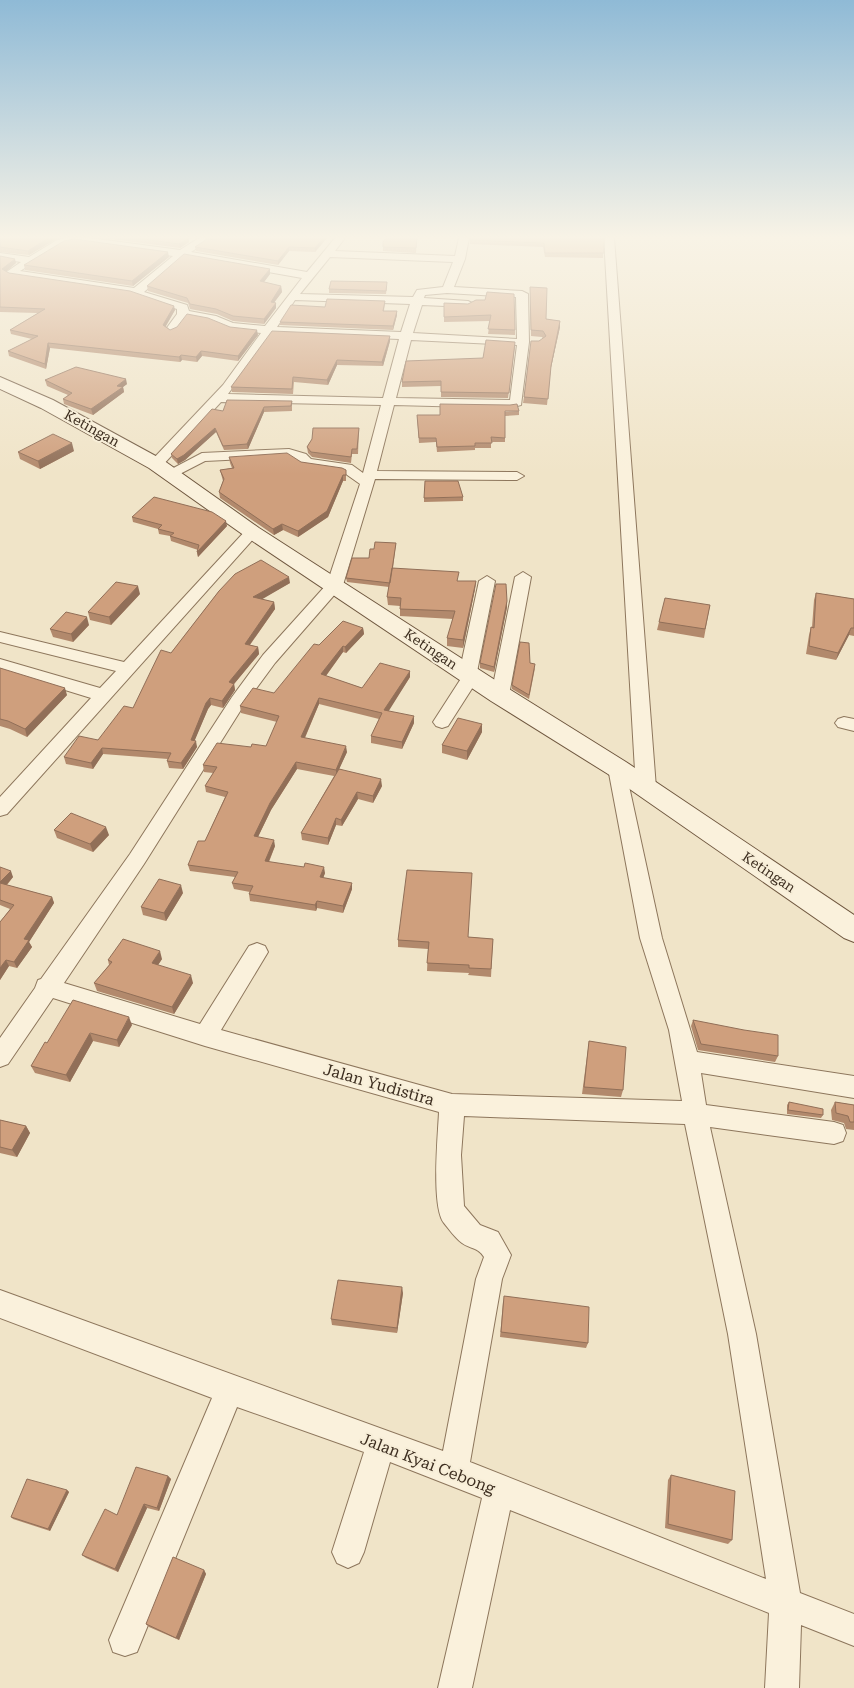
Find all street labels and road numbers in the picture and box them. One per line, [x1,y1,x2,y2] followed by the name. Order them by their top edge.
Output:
[62,406,122,450] street label: Ketingan
[401,625,461,673] street label: Ketingan
[739,848,799,896] street label: Ketingan
[321,1060,437,1109] street label: Jalan Yudistira
[358,1429,499,1498] street label: Jalan Kyai Cebong

